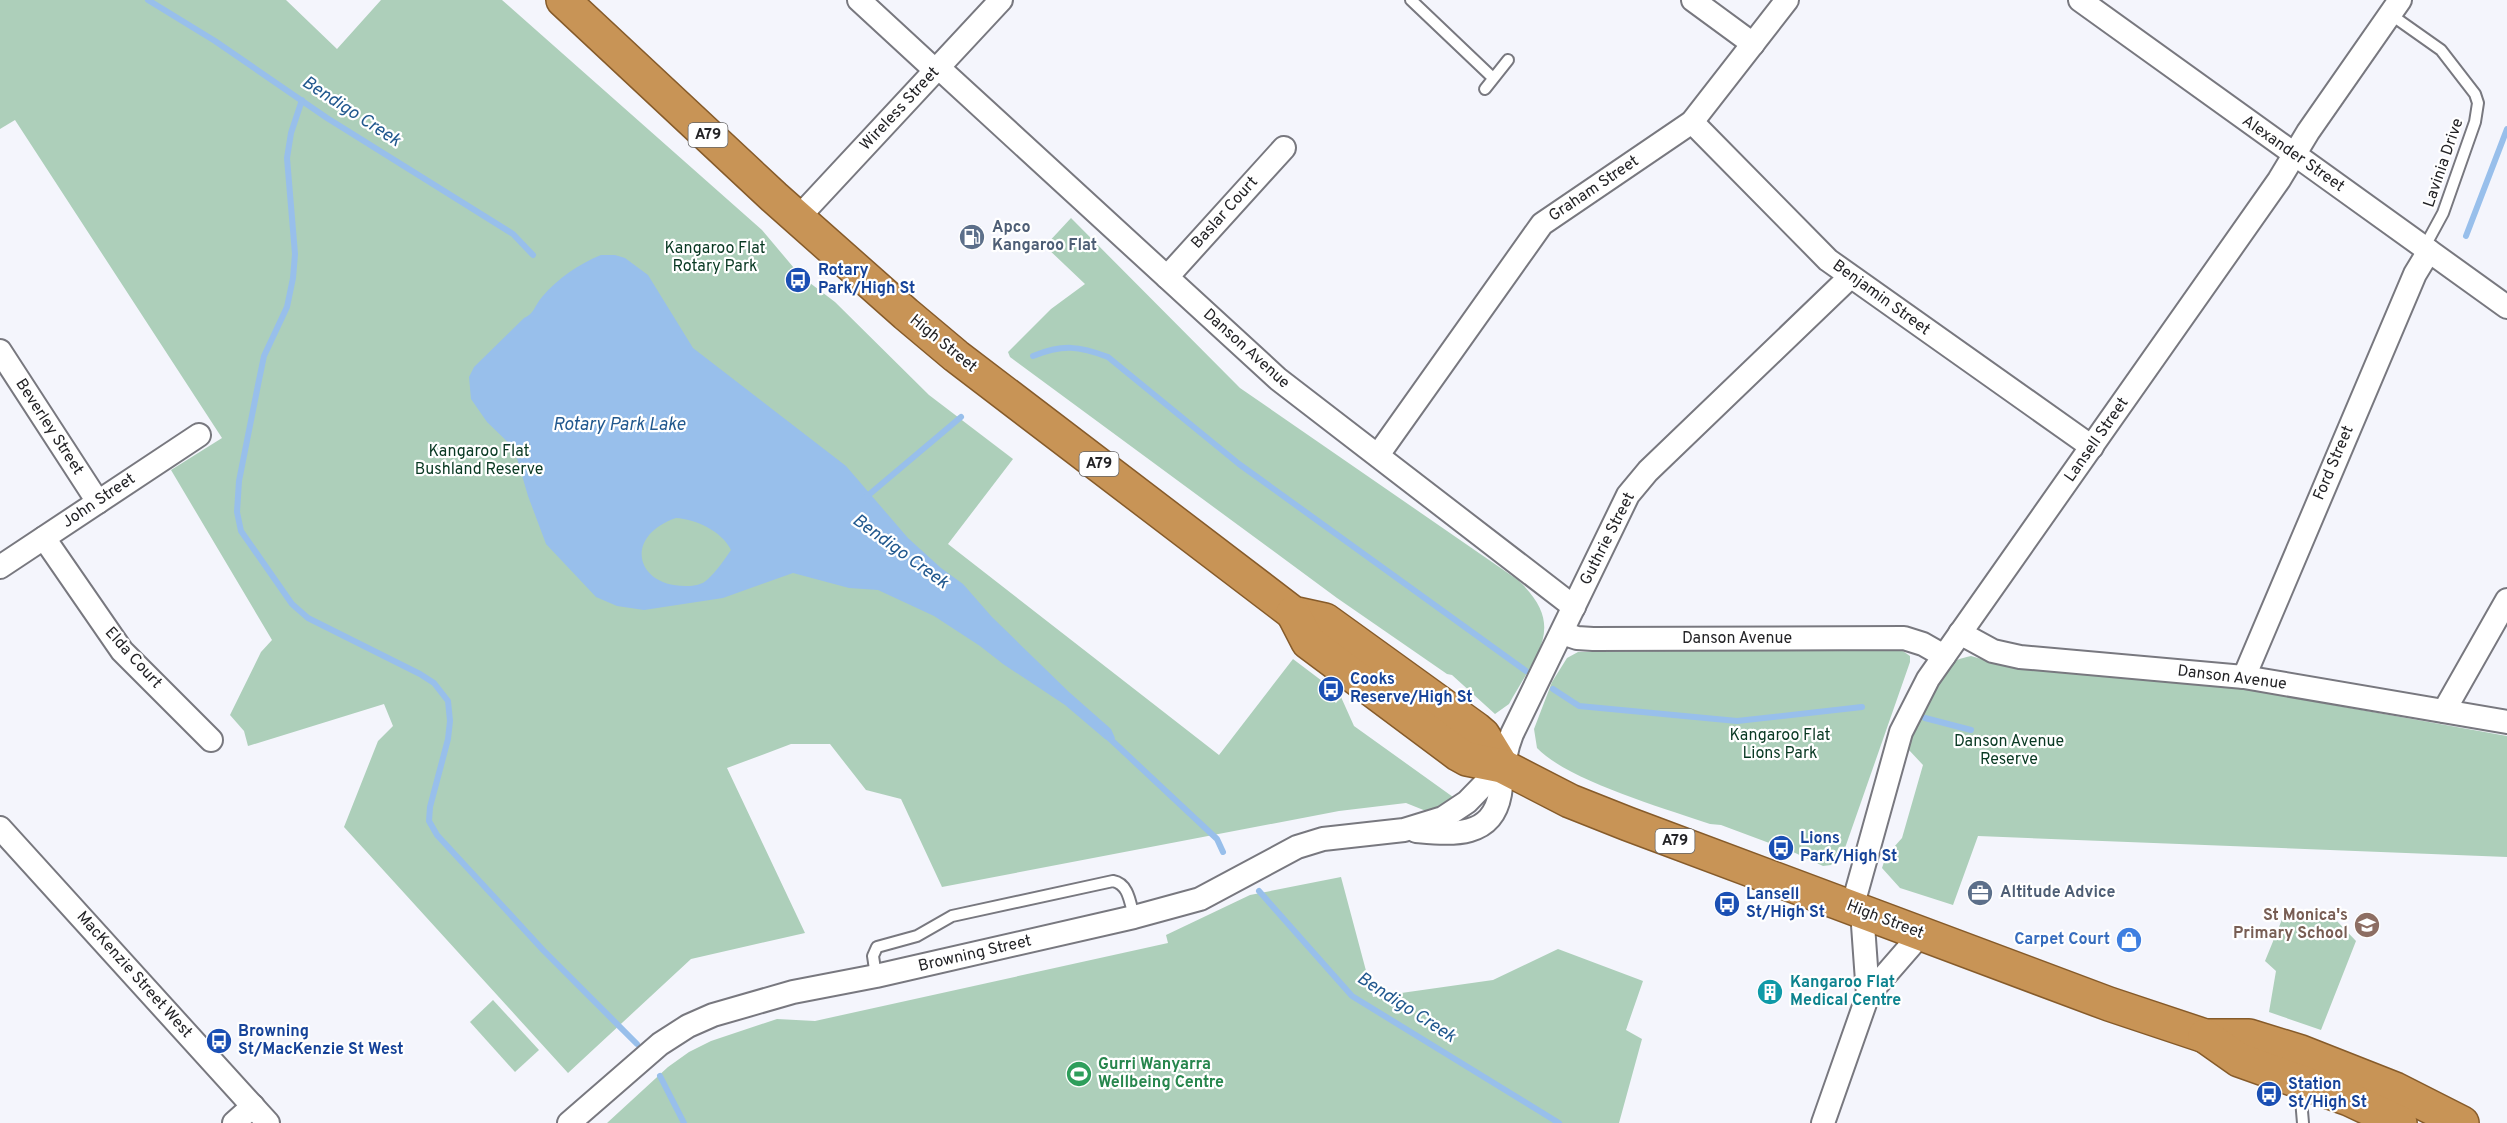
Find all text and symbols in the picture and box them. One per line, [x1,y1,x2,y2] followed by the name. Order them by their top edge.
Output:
[856,63,944,155] street label: Wireless Street
[297,71,406,153] water label: Bendigo Creek
[2238,111,2348,197] street label: Alexander Street
[2419,116,2469,210] street label: Lavinia Drive
[688,123,728,147] road number: A79
[1545,152,1643,226] street label: Graham Street
[1187,173,1263,253] street label: Baslar Court
[992,218,1097,256] place label: Apco Kangaroo Flat
[957,222,987,252] fuel station icon: Apco Kangaroo Flat
[664,239,766,277] park label: Kangaroo Flat Rotary Park
[1828,256,1934,340] street label: Benjamin Street
[818,261,915,299] place label: Rotary Park/High St
[783,265,813,295] bus stop icon: Rotary Park/High St
[1198,305,1294,393] street label: Danson Avenue
[905,311,981,377] street label: High Street
[10,375,88,479] street label: Beverley Street
[2060,394,2134,486] street label: Lansell Street
[553,414,686,437] water label: Rotary Park Lake
[2309,423,2359,503] street label: Ford Street
[415,442,543,480] park label: Kangaroo Flat Bushland Reserve
[1080,452,1118,476] road number: A79
[59,469,139,533] street label: John Street
[1576,489,1640,589] street label: Guthrie Street
[847,509,953,595] water label: Bendigo Creek
[100,623,166,693] street label: Elda Court
[1682,629,1792,649] street label: Danson Avenue
[2176,661,2288,695] street label: Danson Avenue
[1350,670,1473,708] place label: Cooks Reserve/High St
[1316,674,1346,704] bus stop icon: Cooks Reserve/High St
[1729,726,1831,764] park label: Kangaroo Flat Lions Park
[1954,732,2064,770] park label: Danson Avenue Reserve
[1656,829,1694,853] road number: A79
[1800,829,1897,867] place label: Lions Park/High St
[1766,833,1796,863] bus stop icon: Lions Park/High St
[1965,878,1995,908] office icon: Altitude Advice
[2000,883,2116,903] place label: Altitude Advice
[1746,885,1825,923] place label: Lansell St/High St
[1712,889,1742,919] bus stop icon: Lansell St/High St
[1844,896,1926,944] street label: High Street
[2233,906,2348,944] place label: St Monica's Primary School
[72,907,196,1043] street label: MacKenzie Street West
[2352,910,2382,940] school or university icon: St Monica's Primary School
[2114,925,2144,955] shop icon: Carpet Court
[2014,930,2110,950] place label: Carpet Court
[916,931,1034,977] street label: Browning Street
[1352,967,1461,1049] water label: Bendigo Creek
[1790,973,1901,1011] place label: Kangaroo Flat Medical Centre
[1755,977,1785,1007] building icon: Kangaroo Flat Medical Centre
[238,1022,404,1060] place label: Browning St/MacKenzie St West
[204,1026,234,1056] bus stop icon: Browning St/MacKenzie St West
[1098,1055,1224,1093] place label: Gurri Wanyarra Wellbeing Centre
[1064,1059,1094,1089] sports icon: Gurri Wanyarra Wellbeing Centre
[2288,1075,2367,1113] place label: Station St/High St
[2254,1079,2284,1109] bus stop icon: Station St/High St

